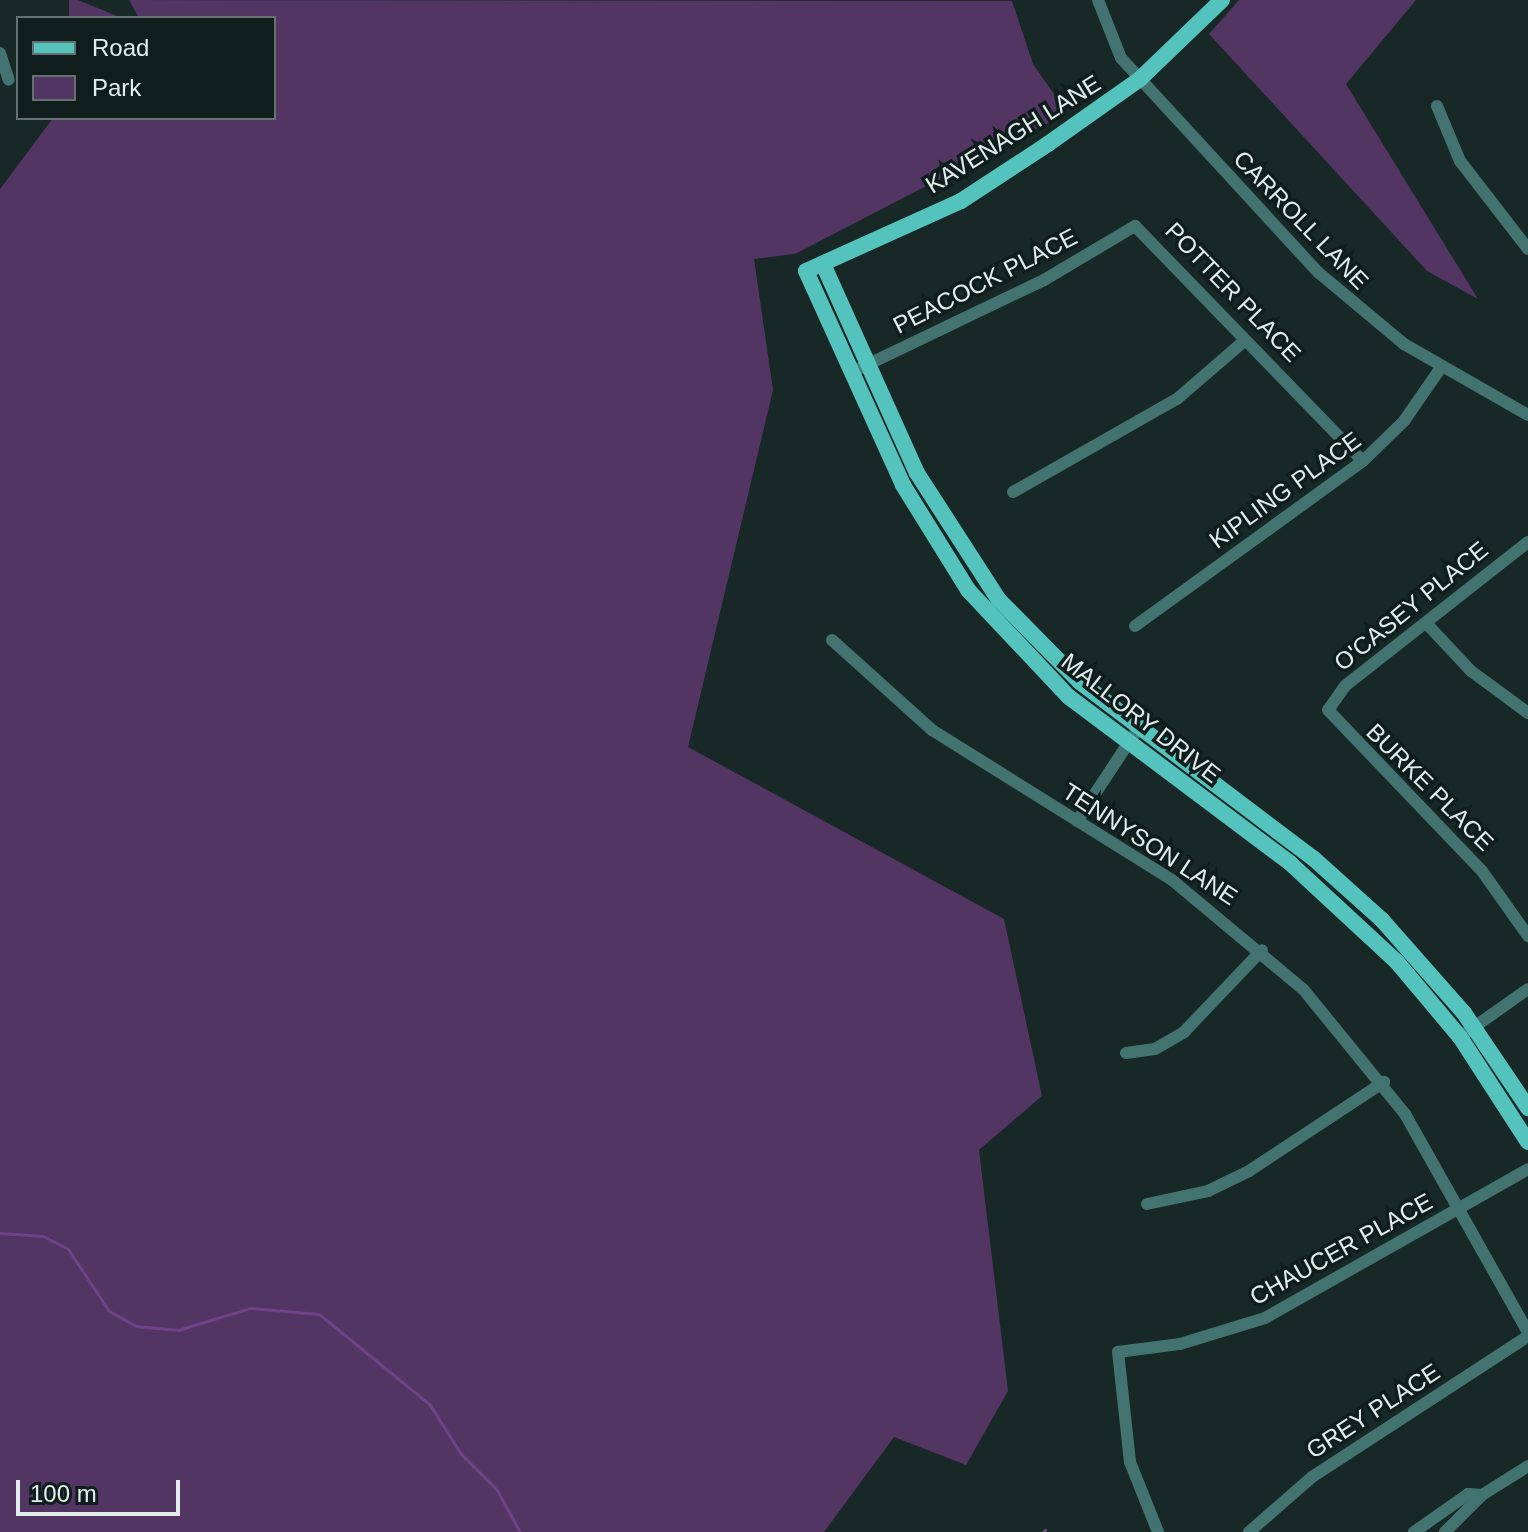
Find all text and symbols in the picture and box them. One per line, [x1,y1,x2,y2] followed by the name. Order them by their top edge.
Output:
[16,16,276,120] legend
[92,34,149,61] text: Road
[920,69,1106,199] street label: KAVENAGH LANE
[92,74,141,101] text: Park
[1227,144,1375,296] street label: CARROLL LANE
[1159,216,1307,368] street label: POTTER PLACE
[888,222,1082,340] street label: PEACOCK PLACE
[1204,425,1366,555] street label: KIPLING PLACE
[1328,535,1494,677] street label: O'CASEY PLACE
[1056,647,1226,789] street label: MALLORY DRIVE
[1360,717,1500,857] street label: BURKE PLACE
[1057,777,1243,911] street label: TENNYSON LANE
[1245,1187,1437,1311] street label: CHAUCER PLACE
[1301,1357,1445,1465] street label: GREY PLACE
[20,1464,184,1514] scale bar
[30,1480,97,1507] text: 100 m

